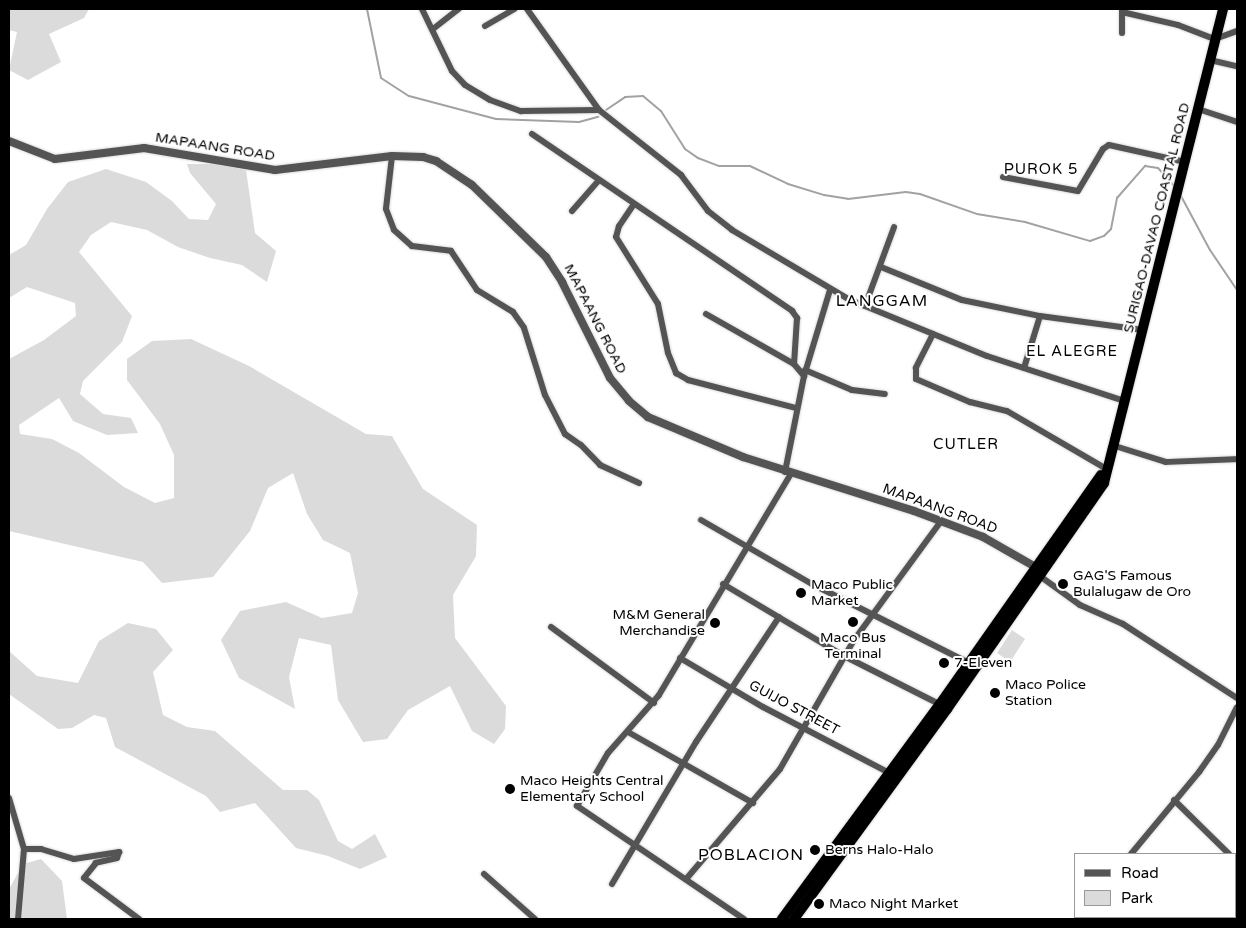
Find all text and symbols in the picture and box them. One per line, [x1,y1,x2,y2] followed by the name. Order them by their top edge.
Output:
[1120,101,1194,335] street label: SURIGAO-DAVAO COASTAL ROAD
[154,129,276,165] street label: MAPAANG ROAD
[1003,161,1079,179] district label: PUROK 5
[560,261,630,377] street label: MAPAANG ROAD
[835,291,929,311] district label: LANGGAM
[1025,343,1119,361] district label: EL ALEGRE
[932,436,1000,454] district label: CUTLER
[880,480,1000,538] street label: MAPAANG ROAD
[1073,568,1191,600] place label: GAG'S Famous Bulalugaw de Oro
[811,577,893,610] place label: Maco Public Market
[1057,578,1069,590] marker: GAG'S Famous Bulalugaw de Oro
[795,587,807,599] marker: Maco Public Market
[612,607,705,640] place label: M&M General Merchandise
[847,616,859,628] marker: Maco Bus Terminal
[709,617,721,629] marker: M&M General Merchandise
[820,630,886,662] place label: Maco Bus Terminal
[954,655,1012,671] place label: 7-Eleven
[938,657,950,669] marker: 7-Eleven
[746,677,842,739] street label: GUIJO STREET
[1005,677,1086,710] place label: Maco Police Station
[989,687,1001,699] marker: Maco Police Station
[520,773,663,806] place label: Maco Heights Central Elementary School
[504,783,516,795] marker: Maco Heights Central Elementary School
[825,842,933,858] place label: Berns Halo-Halo
[809,844,821,856] marker: Berns Halo-Halo
[697,845,805,865] district label: POBLACION
[1074,853,1236,918] legend
[1121,864,1159,882] text: Road
[1121,889,1153,907] text: Park
[829,896,958,912] place label: Maco Night Market
[813,898,825,910] marker: Maco Night Market

